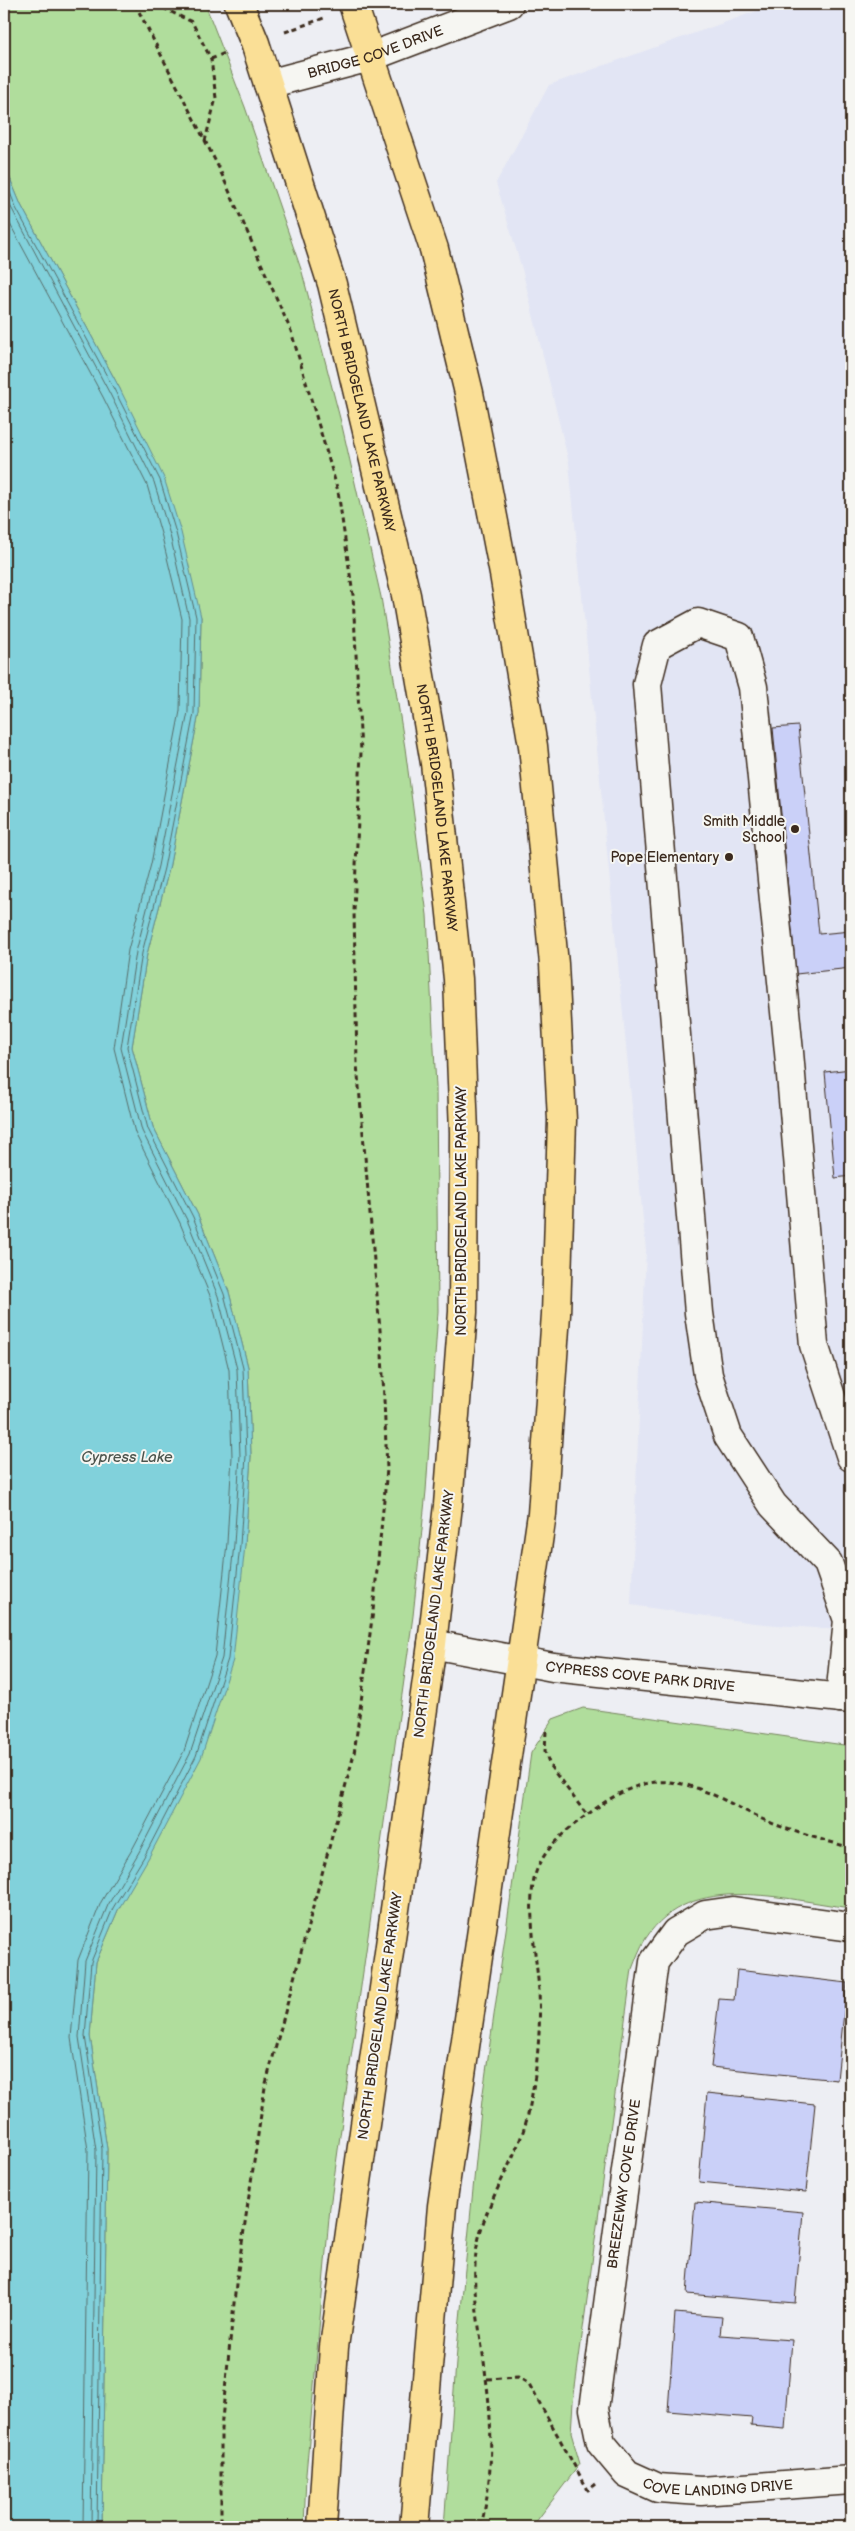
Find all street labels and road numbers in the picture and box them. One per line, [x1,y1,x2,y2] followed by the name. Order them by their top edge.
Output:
[305,21,445,82] street label: BRIDGE COVE DRIVE
[325,287,399,535] street label: NORTH BRIDGELAND LAKE PARKWAY
[413,683,461,933] street label: NORTH BRIDGELAND LAKE PARKWAY
[453,1085,470,1336] street label: NORTH BRIDGELAND LAKE PARKWAY
[410,1488,458,1739] street label: NORTH BRIDGELAND LAKE PARKWAY
[544,1657,736,1695] street label: CYPRESS COVE PARK DRIVE
[354,1890,406,2141] street label: NORTH BRIDGELAND LAKE PARKWAY
[604,2098,644,2270] street label: BREEZEWAY COVE DRIVE
[640,2474,793,2500] street label: COVE LANDING DRIVE

